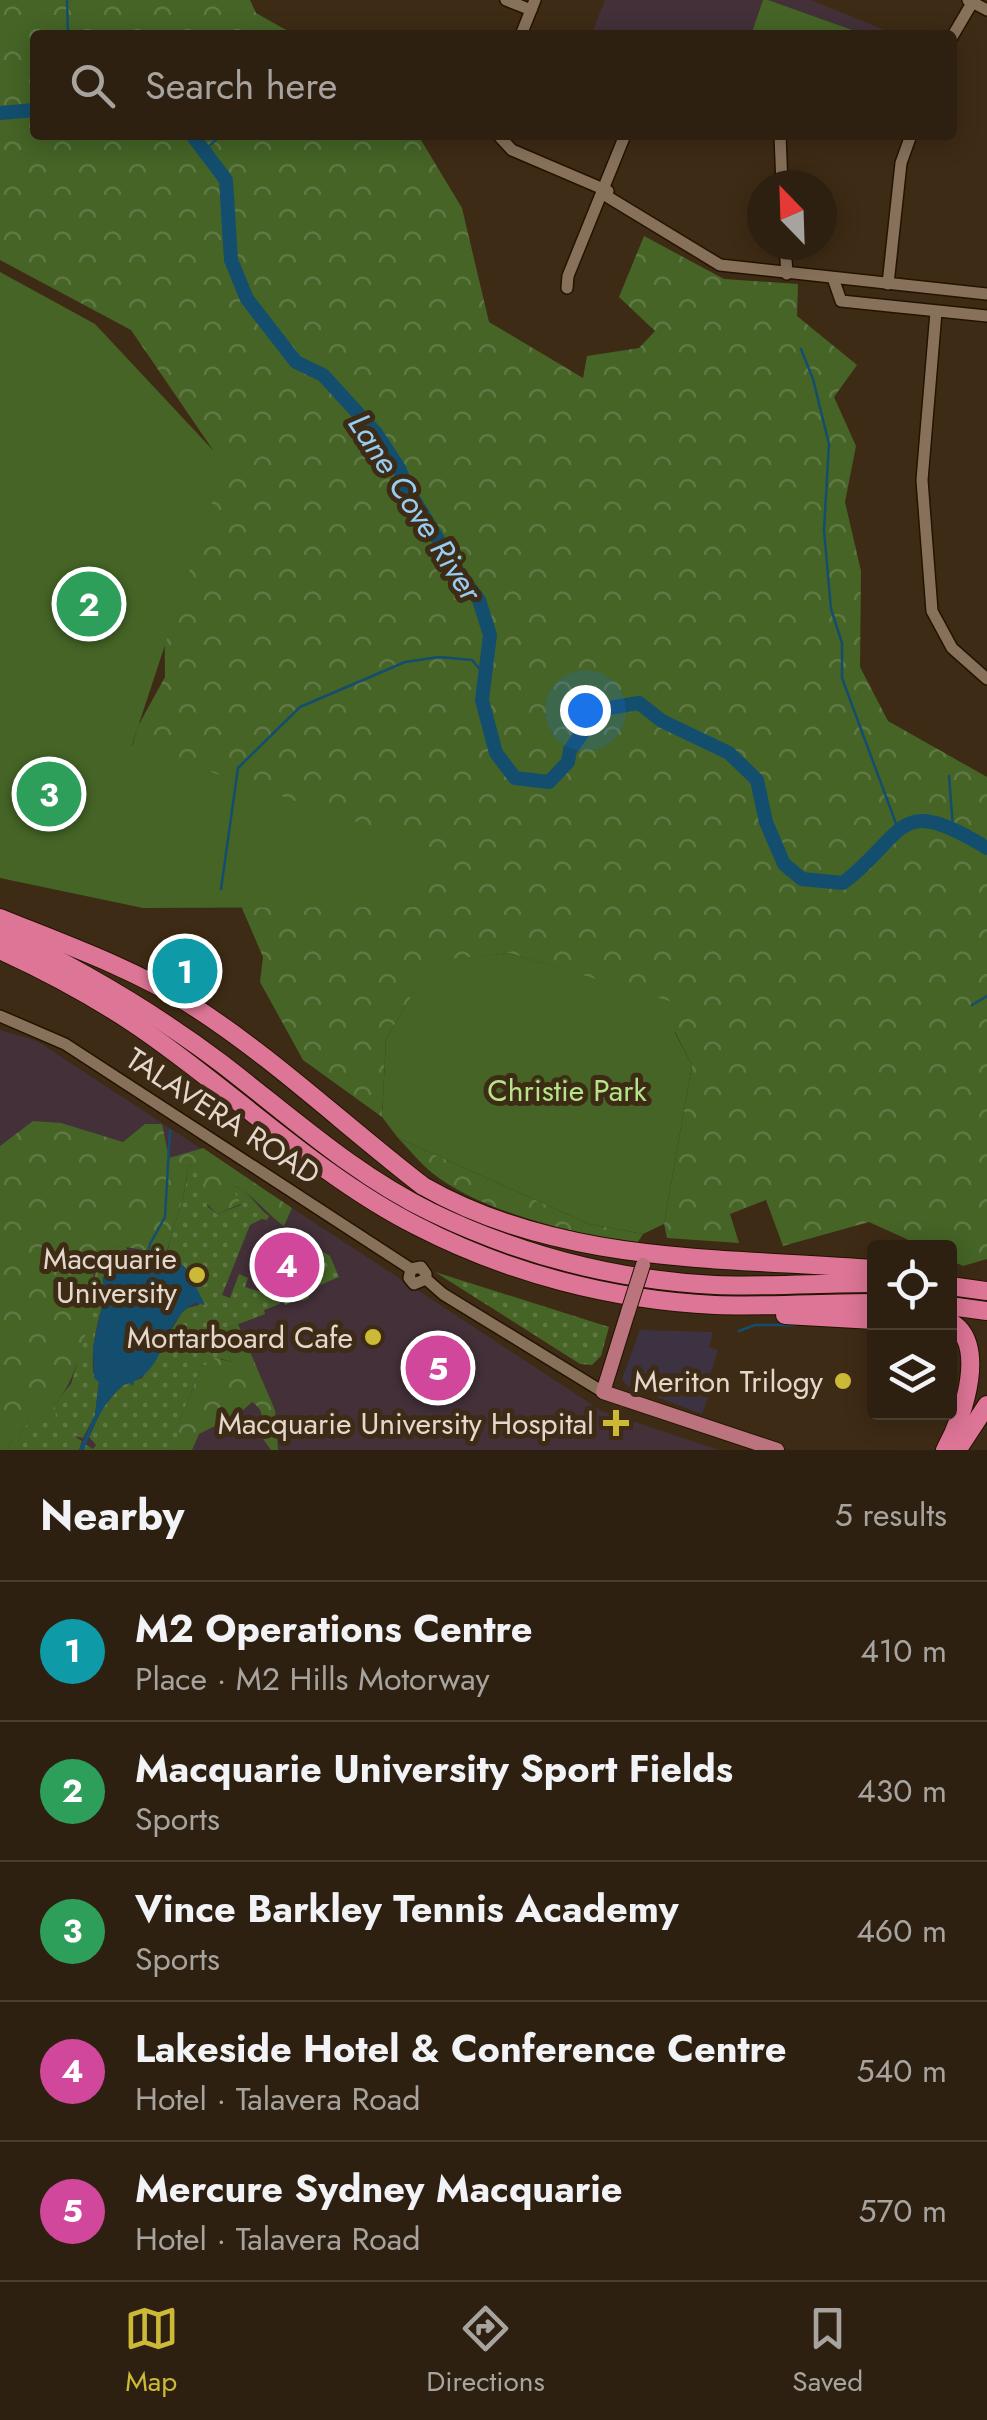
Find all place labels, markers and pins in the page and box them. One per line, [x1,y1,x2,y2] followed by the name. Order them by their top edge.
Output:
[56,566,122,642] pin: 2
[17,756,82,832] pin: 3
[152,934,218,1008] pin: 1
[254,1228,320,1302] pin: 4
[43,1237,178,1314] place label: Macquarie University
[186,1264,208,1286] marker: Macquarie University
[127,1316,353,1359] place label: Mortarboard Cafe
[362,1326,384,1348] marker: Mortarboard Cafe
[406,1330,470,1406] pin: 5
[634,1360,824,1403] place label: Meriton Trilogy
[832,1370,854,1392] marker: Meriton Trilogy
[218,1402,594,1445] place label: Macquarie University Hospital
[603,1410,629,1436] marker: Macquarie University Hospital

